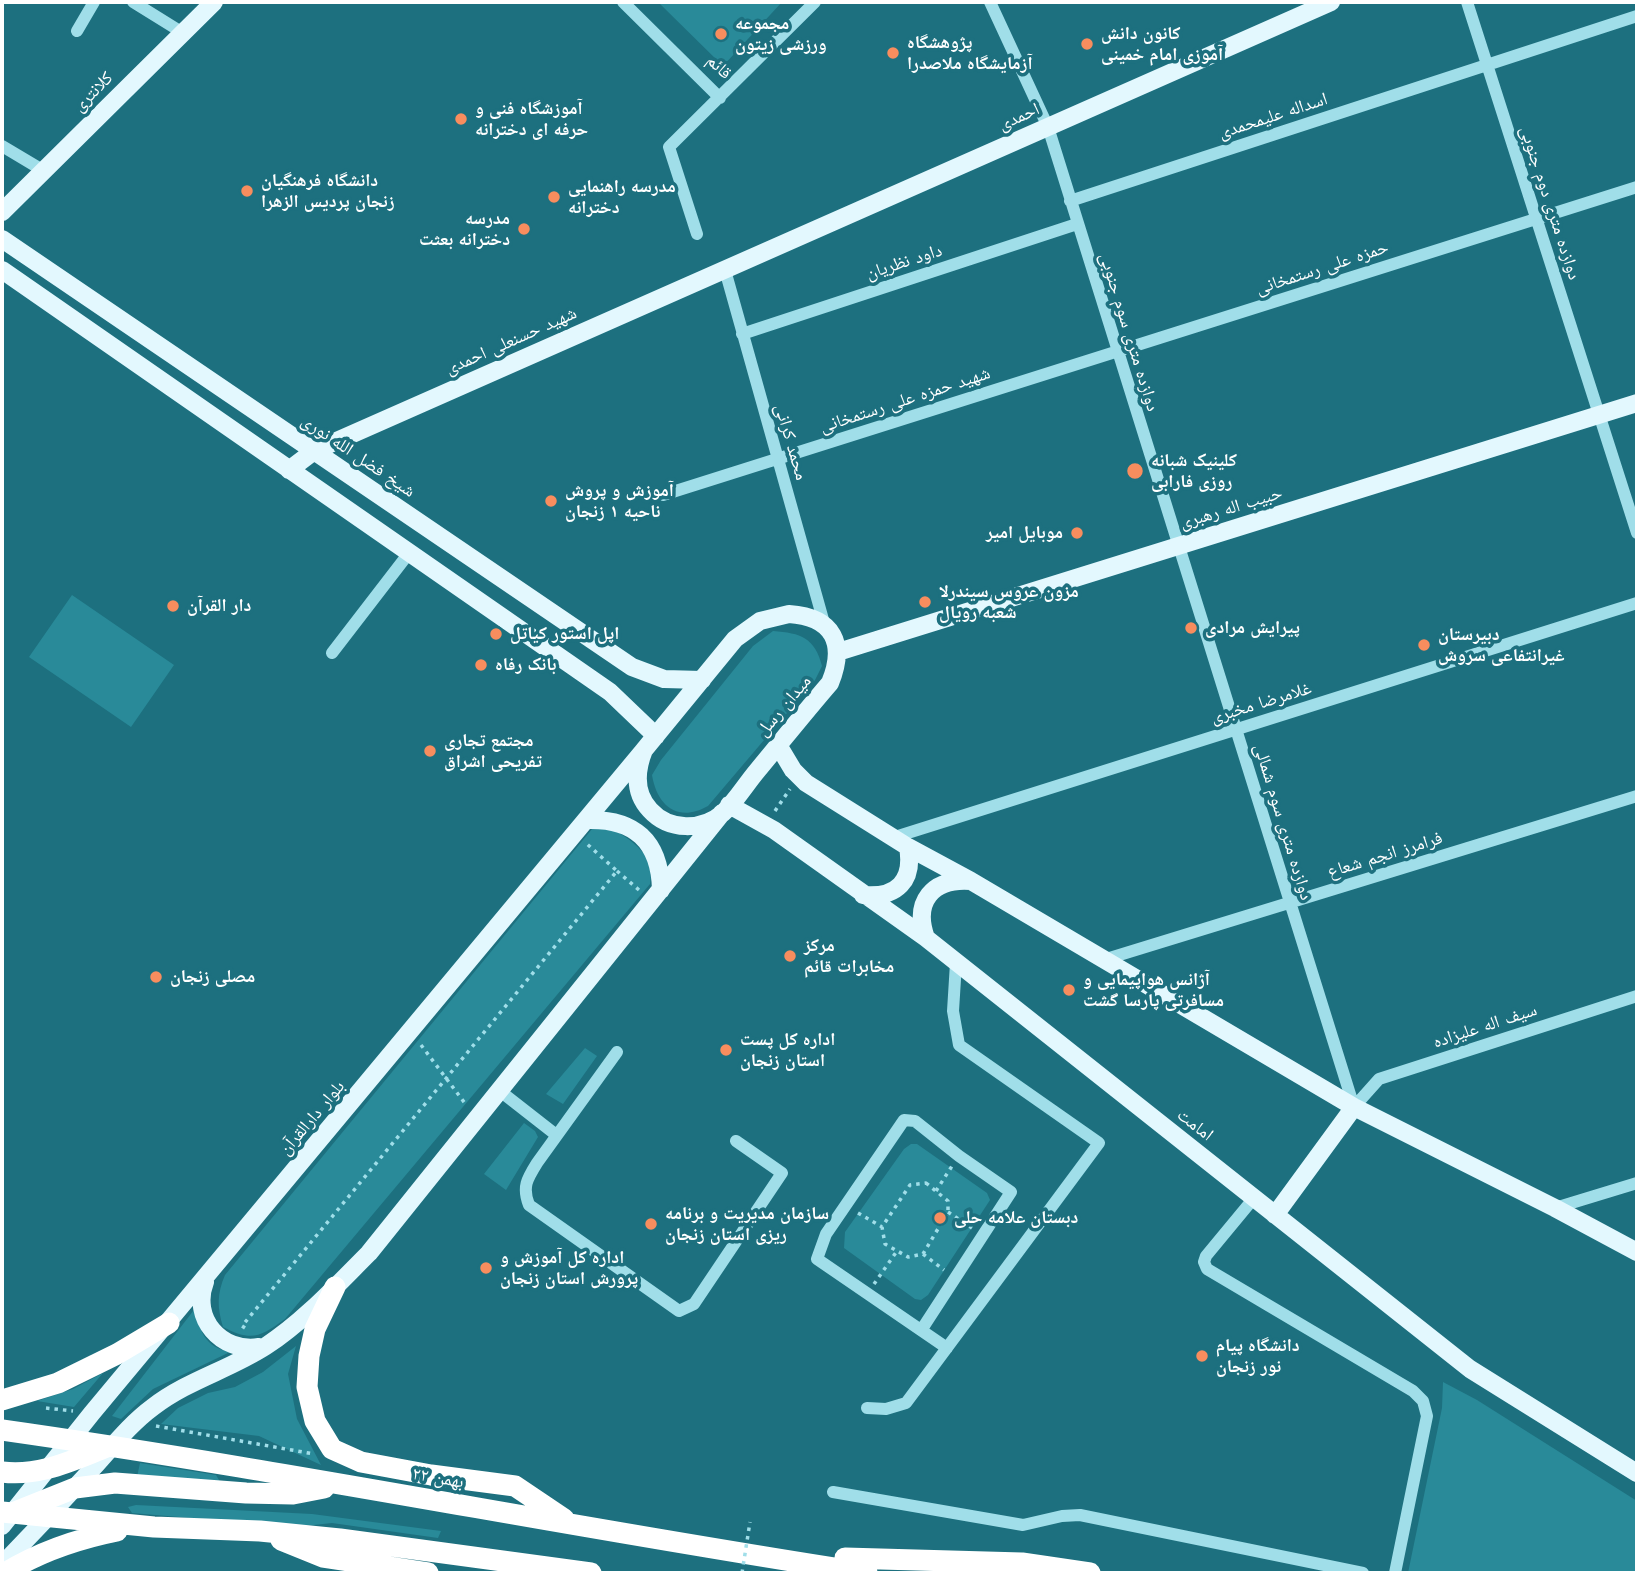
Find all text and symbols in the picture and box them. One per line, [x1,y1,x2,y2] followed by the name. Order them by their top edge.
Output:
[735,13,827,56] place label: مجموعه ورزشی زیتون
[1101,23,1223,66] place label: کانون دانش آموزی امام خمینی
[713,26,729,42] marker: مجموعه ورزشی زیتون
[907,32,1033,74] place label: پژوهشگاه آزمایشگاه ملاصدرا
[1079,36,1095,52] marker: کانون دانش آموزی امام خمینی
[885,45,901,61] marker: پژوهشگاه آزمایشگاه ملاصدرا
[702,50,736,84] street label: قائم
[68,67,118,117] street label: کلانتری
[1216,88,1330,144] street label: اسداله علیمحمدی
[475,98,588,140] place label: آموزشگاه فنی و حرفه ای دخترانه
[995,98,1043,136] street label: احمدی
[453,111,469,127] marker: آموزشگاه فنی و حرفه ای دخترانه
[1515,123,1585,283] street label: دوازده متری دوم جنوبی
[261,170,395,212] place label: دانشگاه فرهنگیان زنجان پردیس الزهرا
[568,176,676,218] place label: مدرسه راهنمایی دخترانه
[239,183,255,199] marker: دانشگاه فرهنگیان زنجان پردیس الزهرا
[546,189,562,205] marker: مدرسه راهنمایی دخترانه
[419,208,510,250] place label: مدرسه دخترانه بعثت
[516,221,532,237] marker: مدرسه دخترانه بعثت
[1253,236,1391,300] street label: حمزه علی رستمخانی
[863,240,945,284] street label: داود نظریان
[1095,250,1163,414] street label: دوازده متری سوم جنوبی
[442,302,580,380] street label: شهید حسنعلی احمدی
[817,362,993,438] street label: شهید حمزه علی رستمخانی
[770,401,812,483] street label: محمد کرانی
[297,410,419,502] street label: شیخ فضل الله نوری
[1151,450,1237,492] place label: کلینیک شبانه روزی فارابی
[1125,461,1145,481] marker: کلینیک شبانه روزی فارابی
[565,480,674,522] place label: آموزش و پروش ناحیه ۱ زنجان
[1177,482,1285,534] street label: حبیب اله رهبری
[543,493,559,509] marker: آموزش و پروش ناحیه ۱ زنجان
[986,522,1063,544] place label: موبایل امیر
[1069,525,1085,541] marker: موبایل امیر
[939,581,1079,624] place label: مزون عروس سیندرلا شعبه رویال
[917,594,933,610] marker: مزون عروس سیندرلا شعبه رویال
[187,595,251,617] place label: دار القرآن
[165,598,181,614] marker: دار القرآن
[1205,617,1300,639] place label: پیرایش مرادی
[1183,620,1199,636] marker: پیرایش مرادی
[510,623,619,645] place label: اپل استور کیاتل
[1438,624,1565,666] place label: دبیرستان غیرانتفاعی سروش
[488,626,504,642] marker: اپل استور کیاتل
[1416,637,1432,653] marker: دبیرستان غیرانتفاعی سروش
[495,654,556,676] place label: بانک رفاه
[473,657,489,673] marker: بانک رفاه
[752,671,816,741] street label: میدان رسل
[1208,677,1314,729] street label: غلامرضا مخبری
[444,730,542,772] place label: مجتمع تجاری تفریحی اشراق
[1249,741,1317,903] street label: دوازده متری سوم شمالی
[422,743,438,759] marker: مجتمع تجاری تفریحی اشراق
[1325,827,1445,883] street label: فرامرز انجم شعاع
[804,935,894,978] place label: مرکز مخابرات قائم
[782,948,798,964] marker: مرکز مخابرات قائم
[170,966,255,988] place label: مصلی زنجان
[148,969,164,985] marker: مصلی زنجان
[1083,969,1224,1012] place label: آژانس هواپیمایی و مسافرتی پارسا گشت
[1061,982,1077,998] marker: آژانس هواپیمایی و مسافرتی پارسا گشت
[1430,999,1540,1053] street label: سیف اله علیزاده
[740,1029,835,1072] place label: اداره کل پست استان زنجان
[718,1042,734,1058] marker: اداره کل پست استان زنجان
[274,1076,350,1160] street label: بلوار دارالقرآن
[1173,1104,1217,1146] street label: امامت
[665,1203,829,1246] place label: سازمان مدیریت و برنامه ریزی استان زنجان
[954,1207,1078,1229] place label: دبستان علامه حلی
[932,1210,948,1226] marker: دبستان علامه حلی
[643,1216,659,1232] marker: سازمان مدیریت و برنامه ریزی استان زنجان
[500,1247,638,1290] place label: اداره کل آموزش و پرورش استان زنجان
[478,1260,494,1276] marker: اداره کل آموزش و پرورش استان زنجان
[1216,1335,1300,1378] place label: دانشگاه پیام نور زنجان
[1194,1348,1210,1364] marker: دانشگاه پیام نور زنجان
[410,1463,466,1493] street label: ۲۲ بهمن

